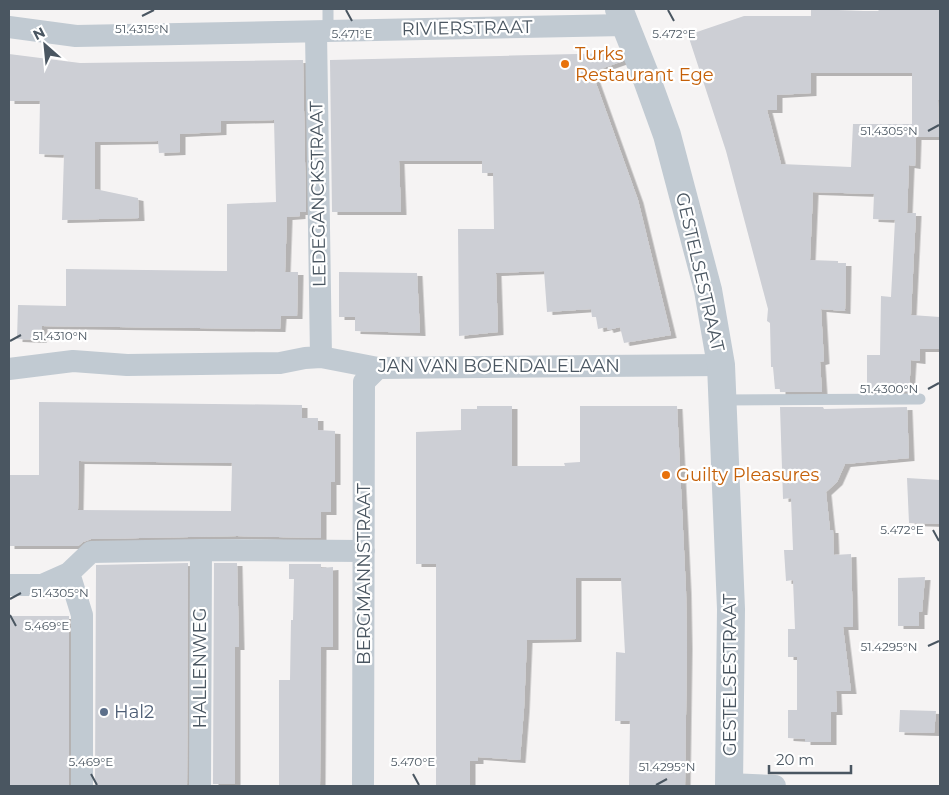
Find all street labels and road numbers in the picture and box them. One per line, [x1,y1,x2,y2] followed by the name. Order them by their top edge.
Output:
[401,16,533,40] street label: RIVIERSTRAAT
[305,100,331,287] street label: LEDEGANCKSTRAAT
[671,190,729,354] street label: GESTELSESTRAAT
[377,355,620,377] street label: JAN VAN BOENDALELAAN
[353,482,375,665] street label: BERGMANNSTRAAT
[719,593,741,756] street label: GESTELSESTRAAT
[189,608,211,728] street label: HALLENWEG

